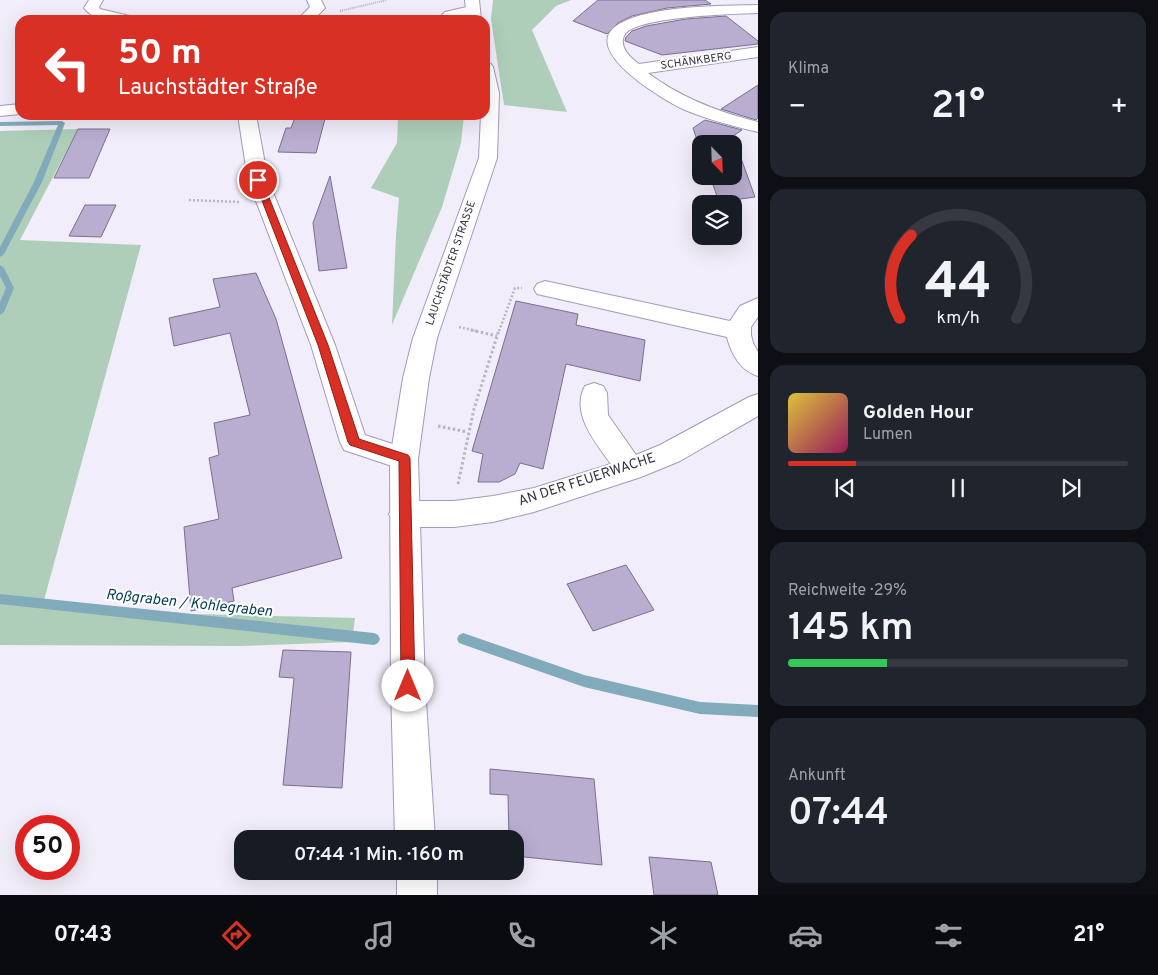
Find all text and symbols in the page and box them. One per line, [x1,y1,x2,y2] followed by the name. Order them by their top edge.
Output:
[118,32,202,76] text: 50 m
[35,35,100,100] icon: left
[659,48,733,73] street label: SCHÄNKBERG
[788,59,829,79] text: Klima
[118,75,318,102] text: Lauchstädter Straße
[931,83,985,132] text: 21°
[788,90,806,126] text: −
[1110,90,1128,126] text: +
[692,135,742,185] north arrow
[692,135,742,245] map controls
[237,159,279,201] pin
[244,166,272,194] icon: arrive
[692,195,742,245] button: layers
[422,198,479,327] street label: LAUCHSTÄDTER STRASSE
[925,251,991,317] text: 44
[936,307,980,330] text: km/h
[863,401,974,425] text: Golden Hour
[863,425,913,445] text: Lumen
[516,450,658,510] street label: AN DER FEUERWACHE
[831,474,859,502] icon: previous
[944,474,972,502] icon: pause
[1057,474,1085,502] icon: next
[788,581,907,601] text: Reichweite · 29%
[105,586,273,622] water label: Roßgraben / Kohlegraben
[788,605,913,654] text: 145 km
[381,659,433,711] position arrow
[788,766,846,786] text: Ankunft
[788,790,889,839] text: 07:44
[15,815,80,880] speed limit sign: 50
[294,843,464,867] text: 07:44 · 1 Min. · 160 m
[219,918,254,953] icon: directions
[362,918,397,953] icon: music
[504,918,539,953] icon: phone
[646,918,681,953] icon: climate
[788,918,823,953] icon: car
[931,918,966,953] icon: filters
[54,922,112,949] text: 07:43
[1073,922,1104,949] text: 21°

